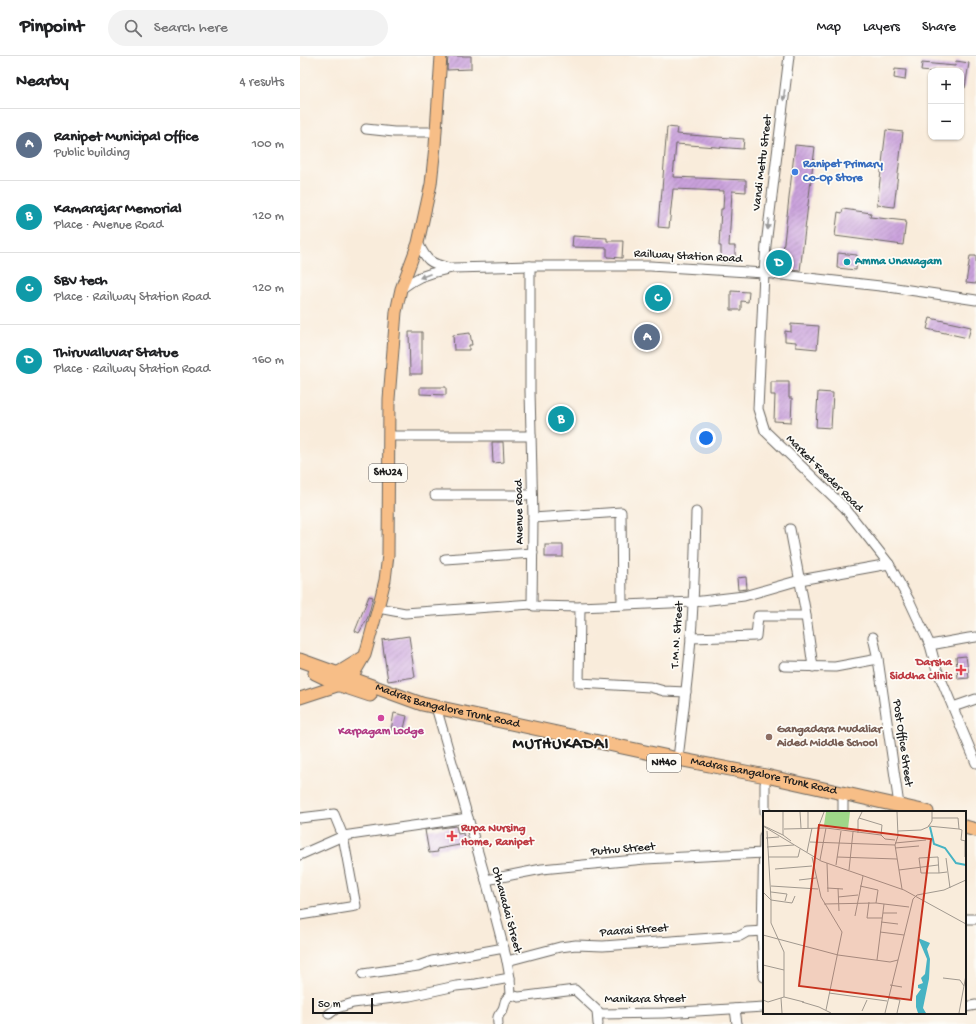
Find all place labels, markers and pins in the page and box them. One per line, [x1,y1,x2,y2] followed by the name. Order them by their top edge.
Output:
[802,158,883,186] place label: Ranipet Primary Co-Op Store
[790,167,800,177] marker: Ranipet Primary Co-Op Store
[766,248,792,278] pin: D
[854,255,942,269] place label: Amma Unavagam
[842,257,852,267] marker: Amma Unavagam
[645,283,671,313] pin: C
[634,322,660,352] pin: A
[548,404,574,434] pin: B
[890,656,953,684] place label: Darsha Siddha Clinic
[955,664,967,676] marker: Darsha Siddha Clinic
[376,713,386,723] marker: Karpagam Lodge
[776,723,883,751] place label: Gangadara Mudaliar Aided Middle School
[337,725,425,739] place label: Karpagam Lodge
[764,732,774,742] marker: Gangadara Mudaliar Aided Middle School
[460,822,535,850] place label: Rupa Nursing Home, Ranipet
[446,830,458,842] marker: Rupa Nursing Home, Ranipet

